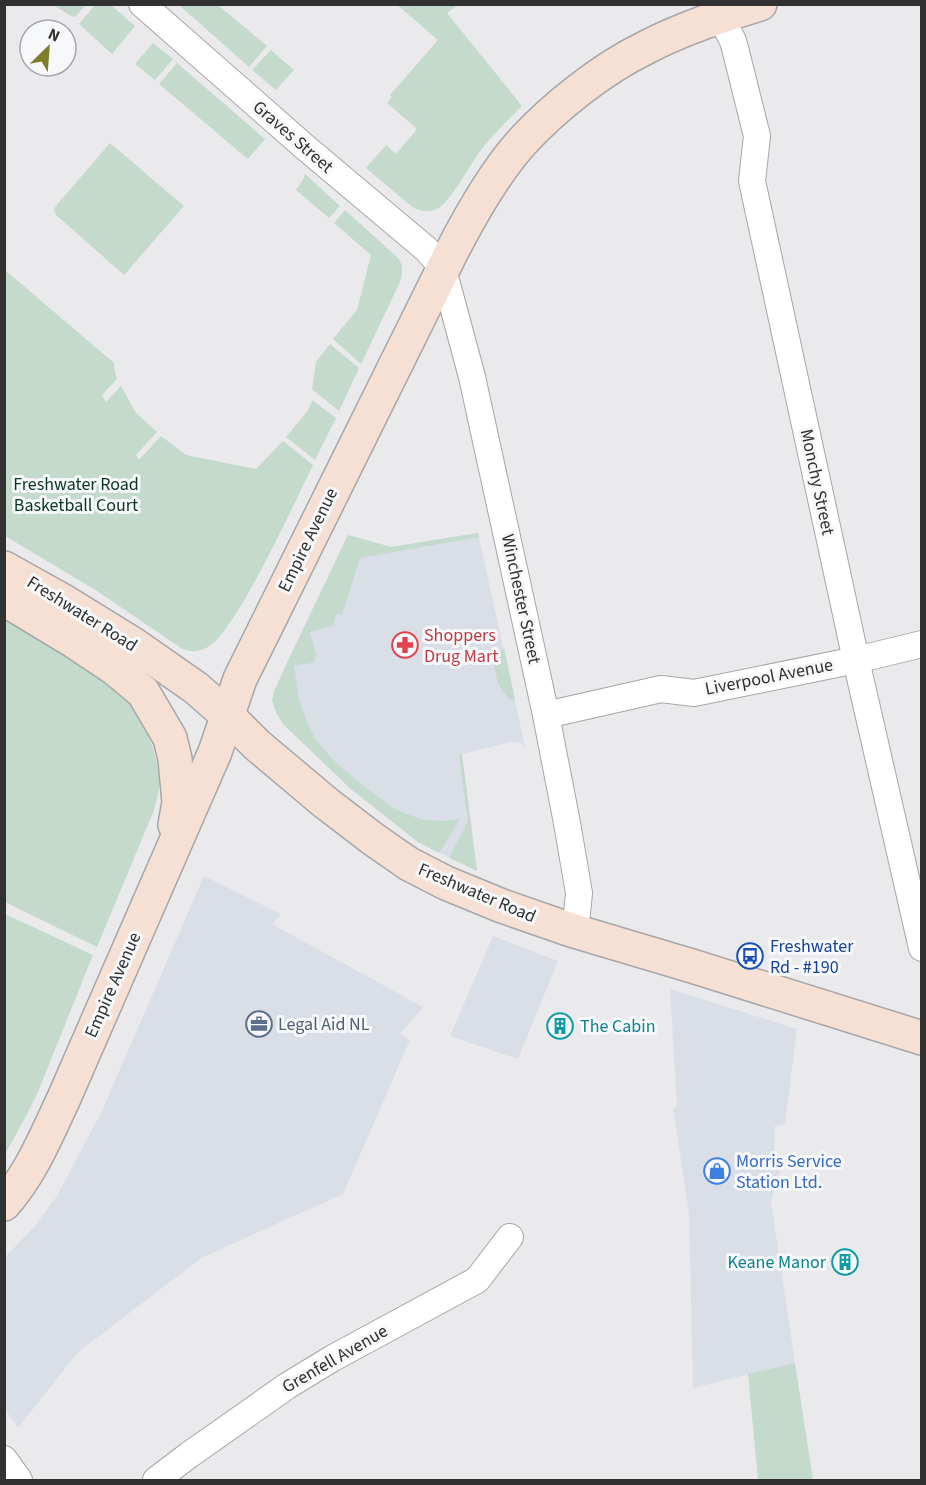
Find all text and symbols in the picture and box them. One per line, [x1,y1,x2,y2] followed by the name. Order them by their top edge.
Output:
[18,18,78,78] north arrow
[44,23,63,48] text: N
[247,95,339,179] street label: Graves Street
[794,427,840,537] street label: Monchy Street
[13,472,139,518] park label: Freshwater Road Basketball Court
[272,484,344,596] street label: Empire Avenue
[495,532,547,666] street label: Winchester Street
[22,570,142,658] street label: Freshwater Road
[424,623,498,669] place label: Shoppers Drug Mart
[390,630,420,660] pharmacy icon: Shoppers Drug Mart
[703,652,835,702] street label: Liverpool Avenue
[414,857,540,929] street label: Freshwater Road
[79,928,147,1042] street label: Empire Avenue
[770,934,854,980] place label: Freshwater Rd - #190
[735,941,765,971] bus stop icon: Freshwater Rd - #190
[244,1009,274,1039] office icon: Legal Aid NL
[545,1011,575,1041] building icon: The Cabin
[278,1012,370,1037] place label: Legal Aid NL
[580,1014,656,1039] place label: The Cabin
[736,1149,842,1195] place label: Morris Service Station Ltd.
[702,1156,732,1186] shop icon: Morris Service Station Ltd.
[830,1247,860,1277] building icon: Keane Manor
[728,1250,827,1275] place label: Keane Manor
[278,1319,392,1399] street label: Grenfell Avenue

